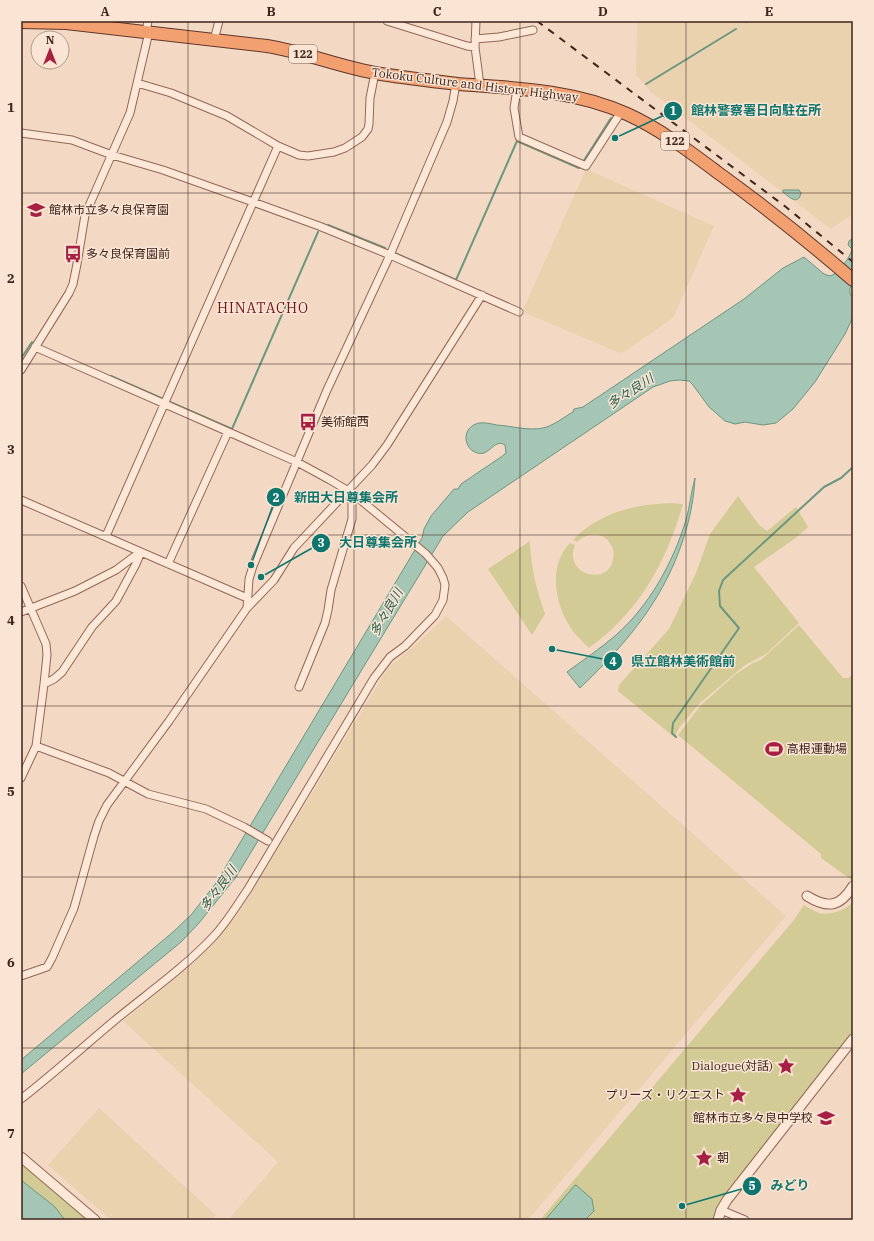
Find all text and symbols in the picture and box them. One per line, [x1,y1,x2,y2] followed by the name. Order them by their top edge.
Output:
[100,3,110,20] text: A
[266,3,276,20] text: B
[433,3,442,20] text: C
[598,3,608,20] text: D
[765,3,773,20] text: E
[30,30,70,70] north arrow
[46,33,55,47] text: N
[289,45,317,63] road number: 122
[371,64,580,105] street label: Tokoku Culture and History Highway
[663,98,829,123] callout: 館林警察署日向駐在所
[7,99,15,116] text: 1
[691,102,821,119] text: 館林警察署日向駐在所
[669,103,677,118] text: 1
[661,132,689,150] road number: 122
[26,200,46,220] school or university icon: 館林市立多々良保育園
[49,202,169,217] place label: 館林市立多々良保育園
[63,244,83,264] bus stop icon: 多々良保育園前
[86,246,170,261] place label: 多々良保育園前
[7,270,15,287] text: 2
[217,299,309,317] district label: HINATACHO
[604,369,658,413] water label: 多々良川
[298,412,318,432] bus stop icon: 美術館西
[321,414,369,429] place label: 美術館西
[7,441,15,458] text: 3
[266,485,406,510] callout: 新田大日尊集会所
[294,489,398,506] text: 新田大日尊集会所
[272,490,280,505] text: 2
[311,530,425,555] callout: 大日尊集会所
[339,534,417,551] text: 大日尊集会所
[317,535,325,550] text: 3
[366,584,408,639] water label: 多々良川
[7,612,15,629] text: 4
[603,649,743,674] callout: 県立館林美術館前
[631,653,735,670] text: 県立館林美術館前
[609,654,617,669] text: 4
[764,739,784,759] sports icon: 高根運動場
[787,741,847,756] place label: 高根運動場
[7,783,15,800] text: 5
[196,861,242,914] water label: 多々良川
[7,954,15,971] text: 6
[776,1056,796,1076] place icon: Dialogue(対話)
[692,1058,773,1073] place label: Dialogue(対話)
[728,1085,748,1105] place icon: プリーズ・リクエスト
[606,1087,725,1102] place label: プリーズ・リクエスト
[816,1108,836,1128] school or university icon: 館林市立多々良中学校
[693,1110,813,1125] place label: 館林市立多々良中学校
[7,1125,15,1142] text: 7
[694,1148,714,1168] place icon: 朝
[717,1150,729,1165] place label: 朝
[742,1173,817,1198] callout: みどり
[770,1177,810,1194] text: みどり
[748,1178,756,1193] text: 5

